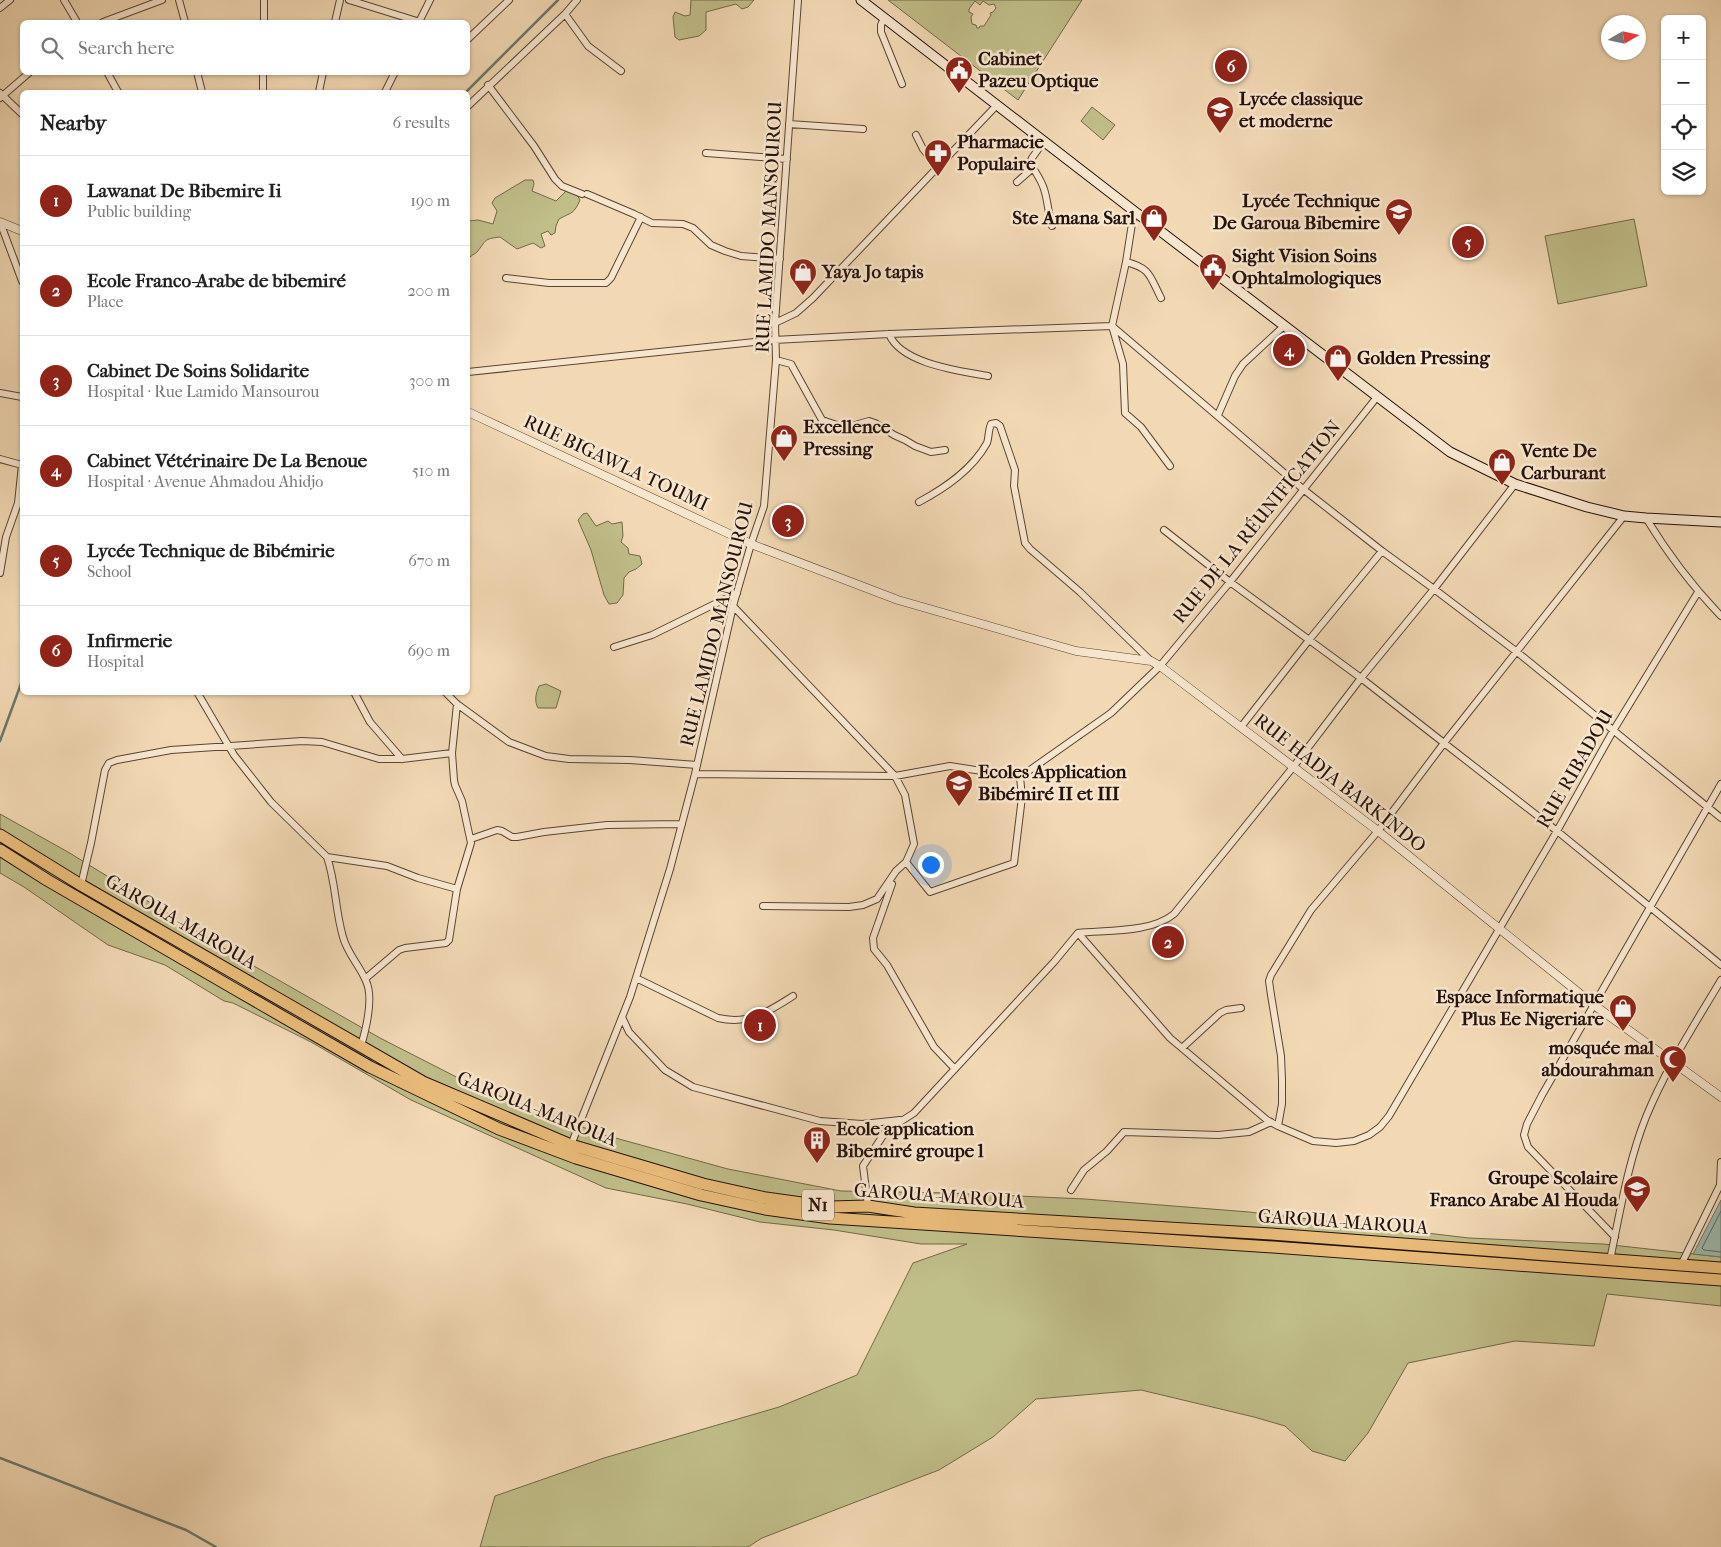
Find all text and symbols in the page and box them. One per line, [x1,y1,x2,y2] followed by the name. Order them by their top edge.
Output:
[1601,15,1646,60] north arrow
[1661,15,1706,195] map controls
[1661,15,1706,60] button: +
[20,20,470,75] search box
[38,34,66,62] icon: search
[78,37,174,59] text: Search here
[1215,47,1247,85] pin: 6
[978,48,1099,92] place label: Cabinet Pazeu Optique
[944,55,974,94] public building icon: Cabinet Pazeu Optique
[1661,60,1706,105] button: −
[1239,88,1363,132] place label: Lycée classique et moderne
[1205,95,1235,134] school or university icon: Lycée classique et moderne
[751,100,787,354] street label: RUE LAMIDO MANSOUROU
[1661,105,1706,150] button: locate
[40,111,106,135] text: Nearby
[392,113,450,132] text: 6 results
[957,131,1044,175] place label: Pharmacie Populaire
[923,138,953,177] pharmacy icon: Pharmacie Populaire
[1661,150,1706,195] button: layers
[87,180,281,202] text: Lawanat De Bibemire Ii
[1213,190,1381,234] place label: Lycée Technique De Garoua Bibemire
[53,191,59,210] text: 1
[410,191,450,210] text: 190 m
[1384,197,1414,236] school or university icon: Lycée Technique De Garoua Bibemire
[87,202,191,221] text: Public building
[1139,203,1169,242] shop icon: Ste Amana Sarl
[1012,207,1136,229] place label: Ste Amana Sarl
[1452,223,1484,261] pin: 5
[1232,245,1381,289] place label: Sight Vision Soins Ophtalmologiques
[1198,252,1228,291] public building icon: Sight Vision Soins Ophtalmologiques
[788,257,818,296] shop icon: Yaya Jo tapis
[821,261,924,283] place label: Yaya Jo tapis
[87,270,346,292] text: Ecole Franco-Arabe de bibemiré
[52,281,60,300] text: 2
[407,281,450,300] text: 200 m
[87,292,123,311] text: Place
[1273,331,1305,369] pin: 4
[1323,343,1353,382] shop icon: Golden Pressing
[1357,347,1490,369] place label: Golden Pressing
[87,360,309,382] text: Cabinet De Soins Solidarite
[53,371,59,390] text: 3
[409,371,450,390] text: 300 m
[87,382,319,401] text: Hospital · Rue Lamido Mansourou
[520,410,712,516] street label: RUE BIGAWLA TOUMI
[803,416,891,460] place label: Excellence Pressing
[1168,416,1346,628] street label: RUE DE LA RÉUNIFICATION
[769,423,799,462] shop icon: Excellence Pressing
[1520,440,1606,484] place label: Vente De Carburant
[1487,447,1517,486] shop icon: Vente De Carburant
[87,450,367,472] text: Cabinet Vétérinaire De La Benoue
[51,461,61,480] text: 4
[412,461,450,480] text: 510 m
[87,472,323,491] text: Hospital · Avenue Ahmadou Ahidjo
[676,499,758,749] street label: RUE LAMIDO MANSOUROU
[772,502,804,540] pin: 3
[87,540,335,562] text: Lycée Technique de Bibémirie
[53,551,59,570] text: 5
[408,551,450,570] text: 670 m
[87,562,132,581] text: School
[87,630,172,652] text: Infirmerie
[52,641,60,660] text: 6
[407,641,450,660] text: 690 m
[87,652,144,671] text: Hospital
[1532,705,1618,832] street label: RUE RIBADOU
[1250,709,1430,857] street label: RUE HADJA BARKINDO
[978,761,1127,805] place label: Ecoles Application Bibémiré II et III
[944,768,974,807] school or university icon: Ecoles Application Bibémiré II et III
[918,852,944,878] your location
[102,870,261,975] street label: GAROUA-MAROUA
[1152,923,1184,961] pin: 2
[1436,986,1605,1030] place label: Espace Informatique Plus Ee Nigeriare
[1608,993,1638,1032] shop icon: Espace Informatique Plus Ee Nigeriare
[744,1006,776,1044] pin: 1
[1542,1037,1655,1081] place label: mosquée mal abdourahman
[1658,1044,1688,1083] mosque icon: mosquée mal abdourahman
[454,1067,621,1151] street label: GAROUA-MAROUA
[836,1118,984,1162] place label: Ecole application Bibemiré groupe l
[802,1125,832,1164] building icon: Ecole application Bibemiré groupe l
[1429,1167,1619,1211] place label: Groupe Scolaire Franco Arabe Al Houda
[1622,1174,1652,1213] school or university icon: Groupe Scolaire Franco Arabe Al Houda
[853,1179,1026,1213] street label: GAROUA-MAROUA
[802,1190,834,1220] road number: N1
[1257,1205,1430,1239] street label: GAROUA-MAROUA

